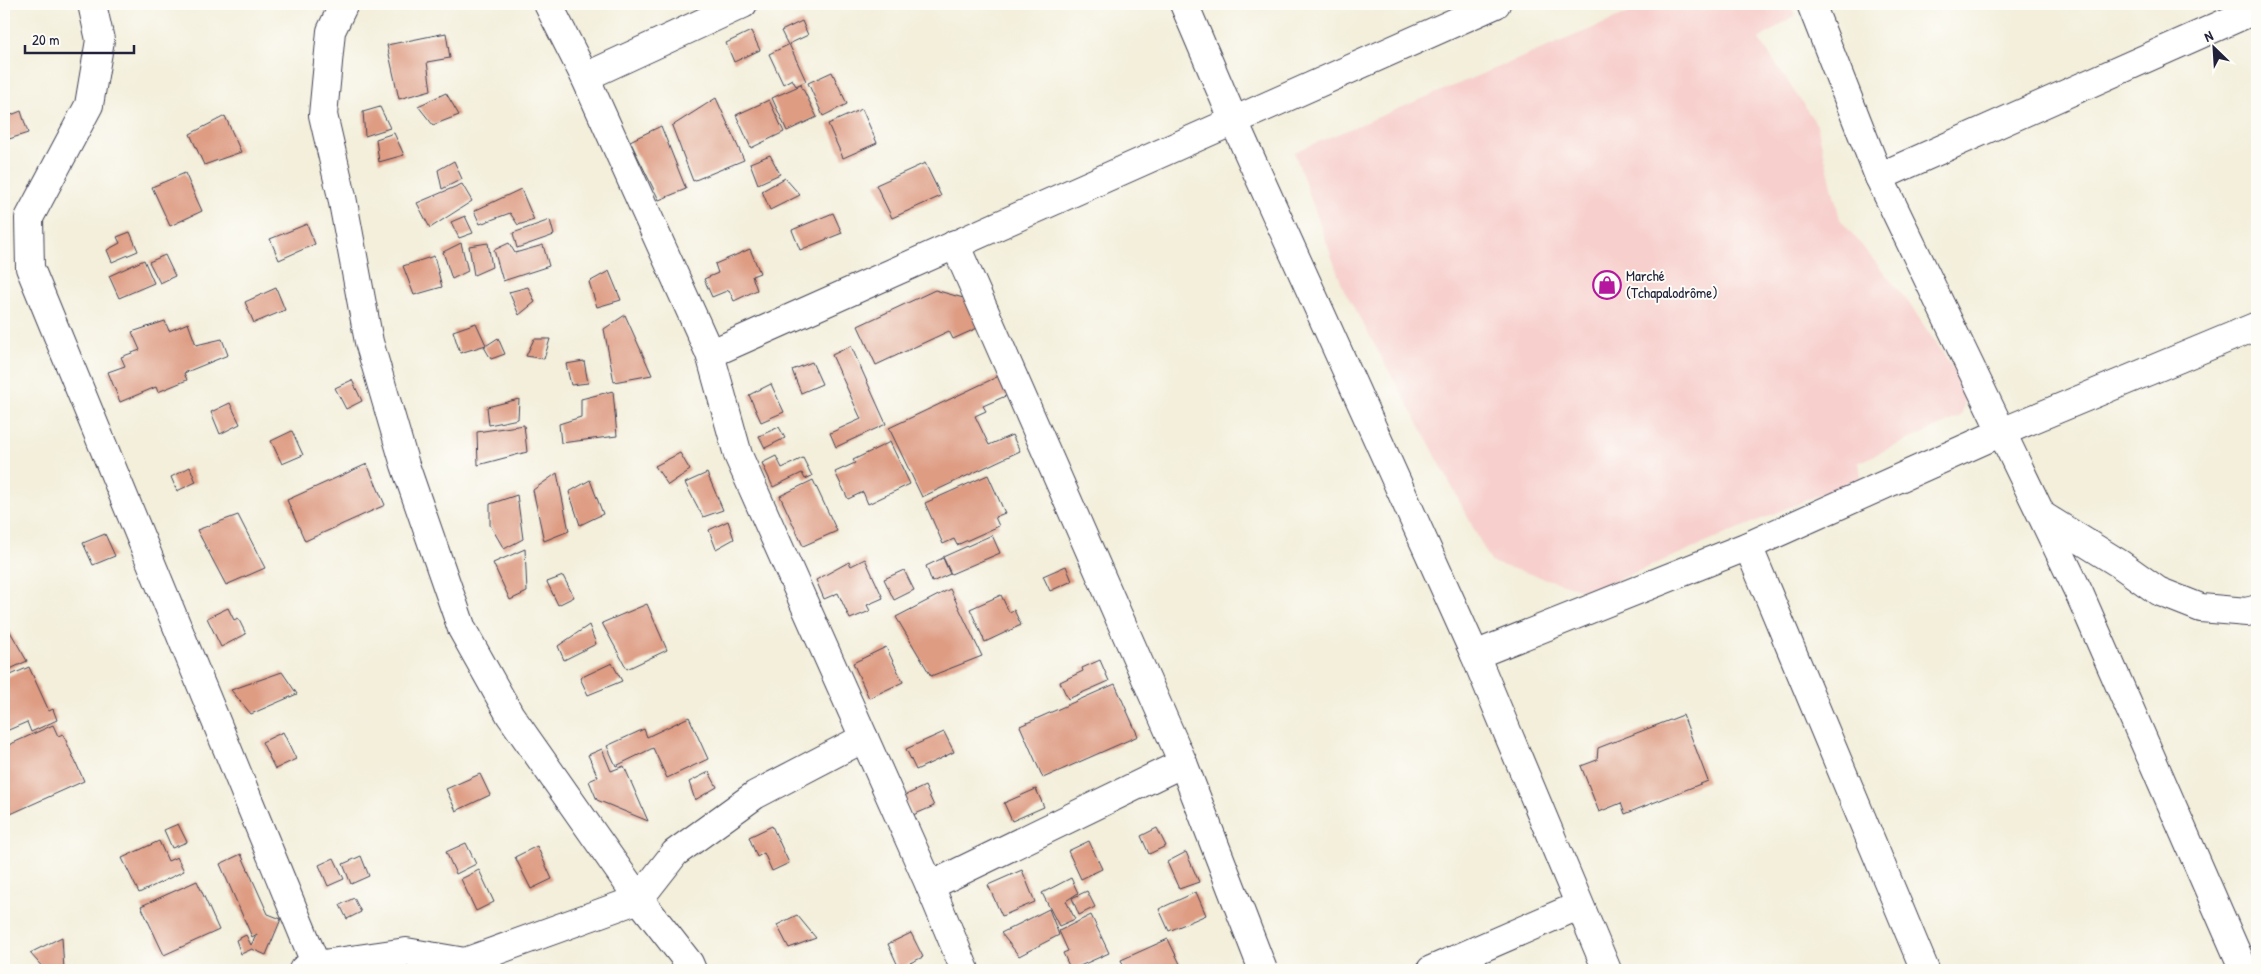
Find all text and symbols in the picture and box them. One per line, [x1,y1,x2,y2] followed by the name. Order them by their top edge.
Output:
[25,22,134,54] scale bar
[2188,22,2238,72] north arrow
[2201,25,2216,46] text: N
[32,29,59,50] text: 20 m
[1626,265,1718,303] place label: Marché (Tchapalodrôme)
[1592,270,1622,300] shop icon: Marché (Tchapalodrôme)

